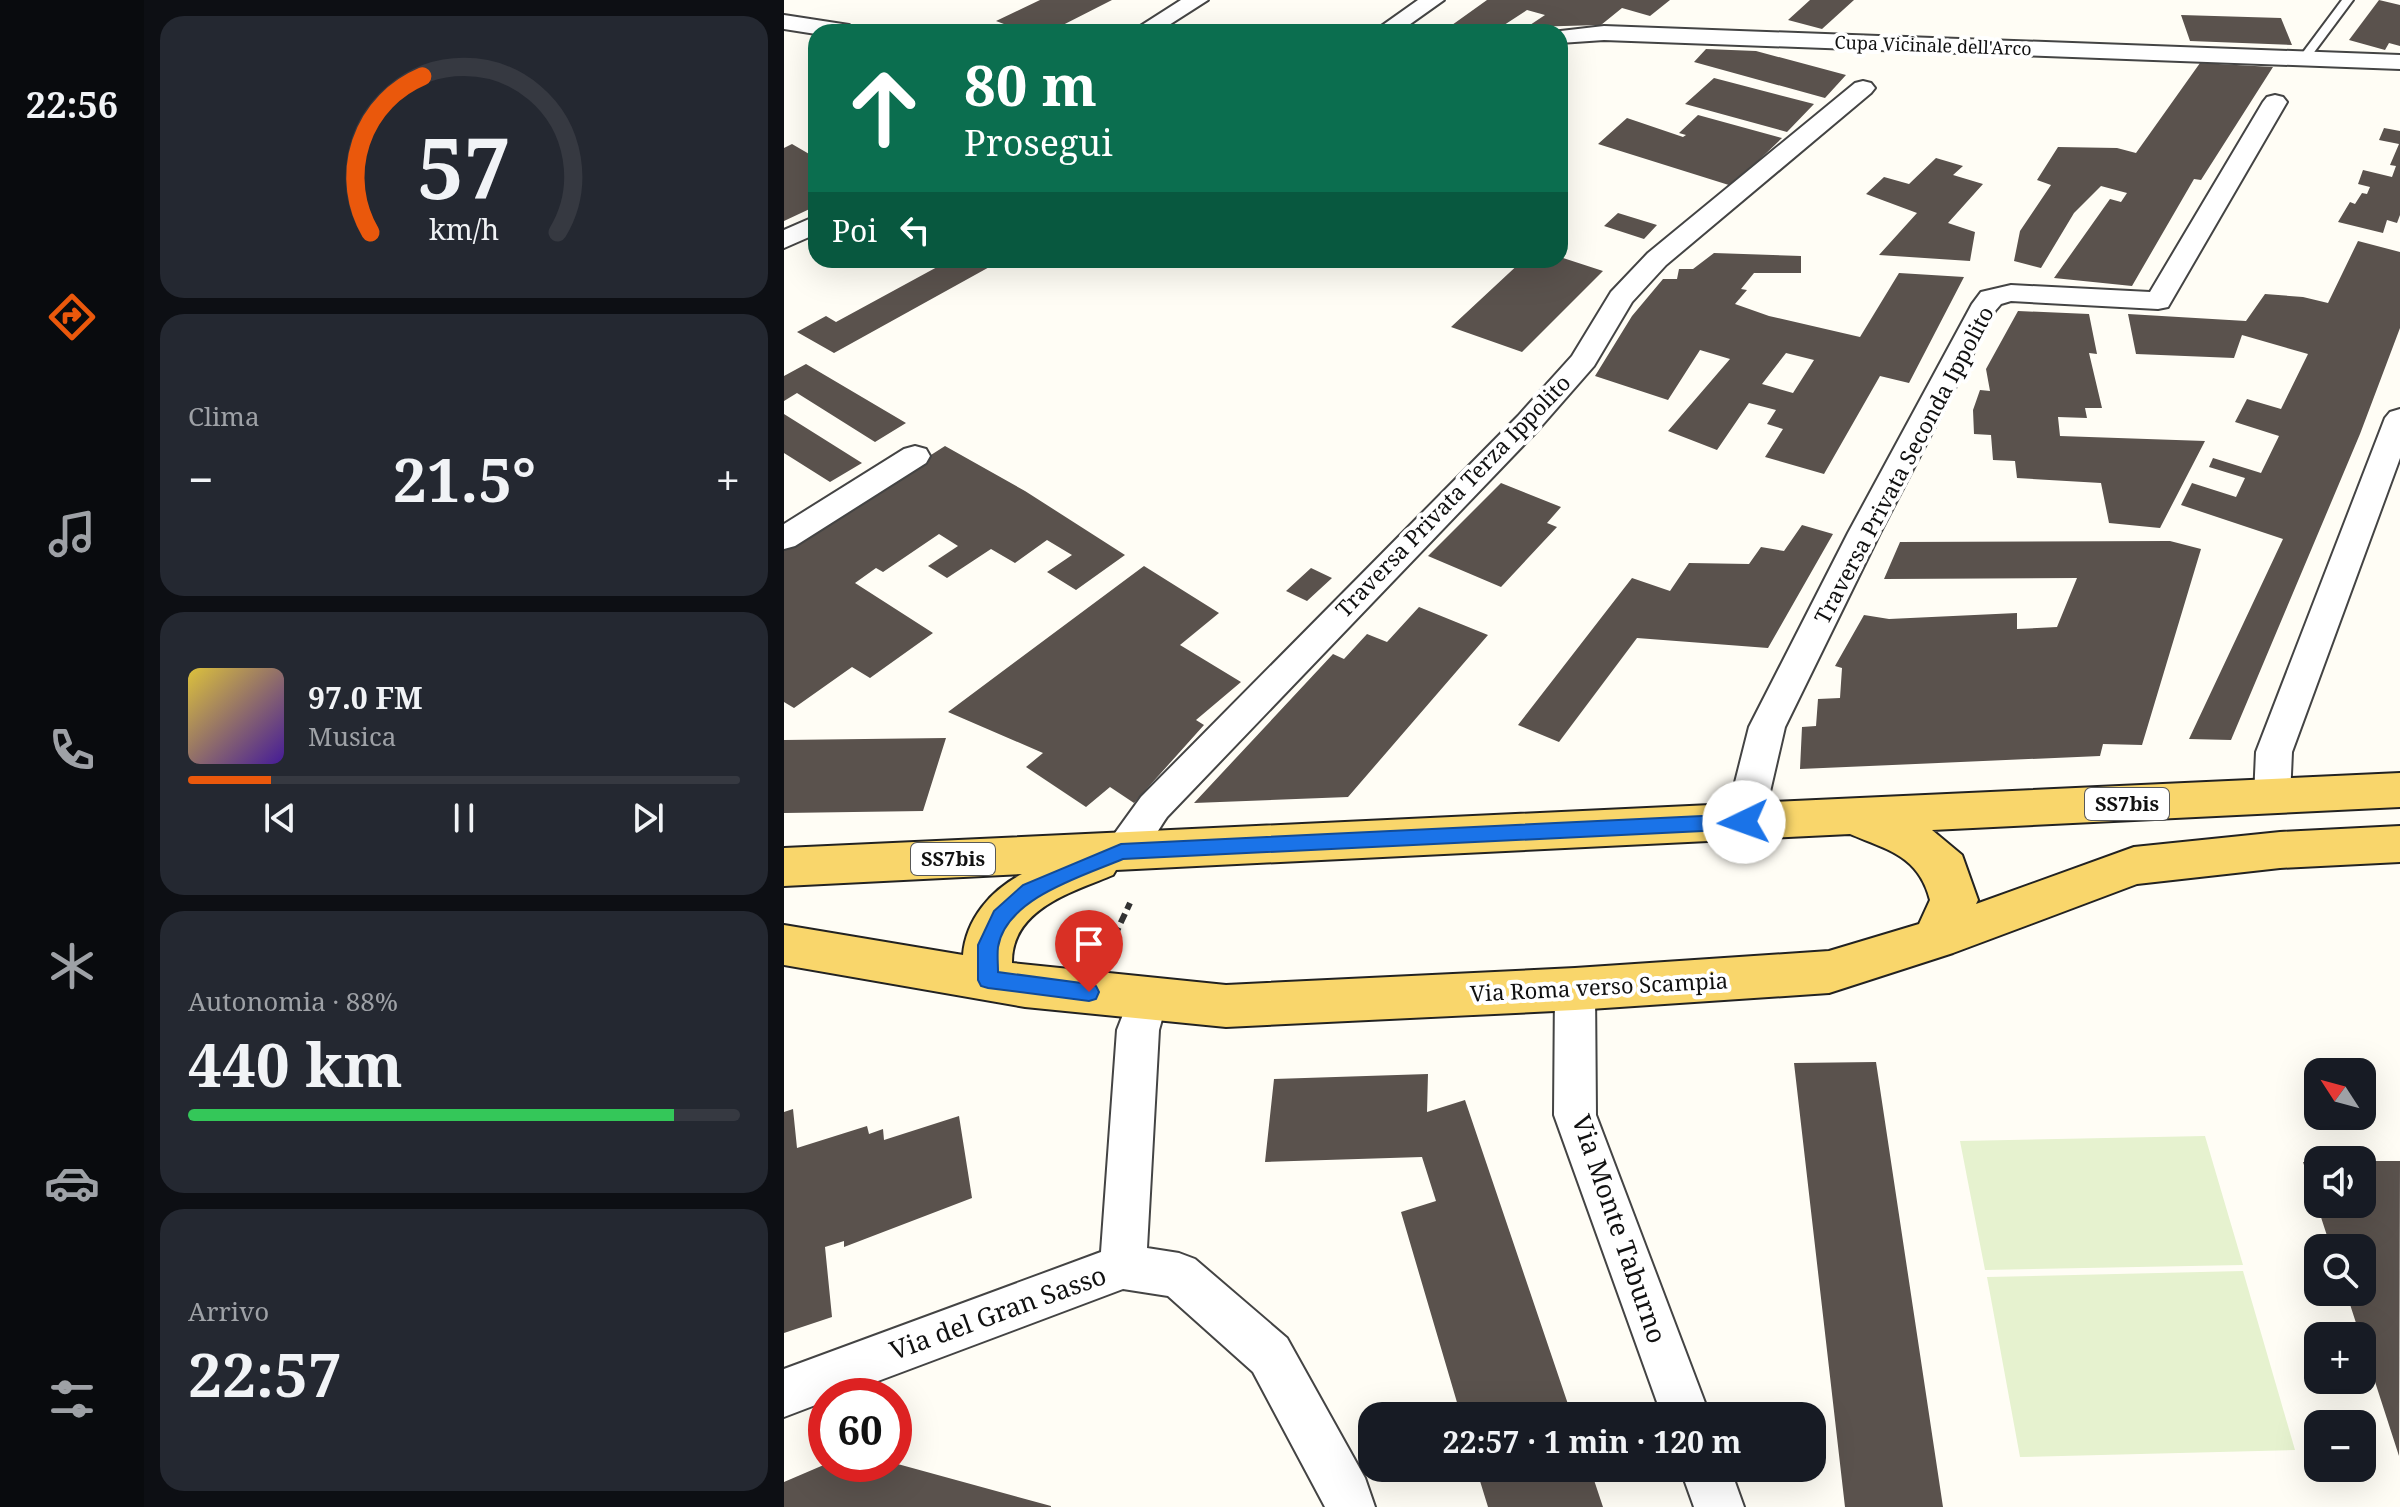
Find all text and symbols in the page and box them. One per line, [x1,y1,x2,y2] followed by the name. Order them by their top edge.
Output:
[1834,30,2032,60] street label: Cupa Vicinale dell'Arco
[964,46,1097,122] text: 80 m
[832,56,936,160] icon: ahead
[26,80,118,129] text: 22:56
[417,110,511,223] text: 57
[964,118,1113,167] text: Prosegui
[893,208,937,252] icon: left
[429,209,499,248] text: km/h
[832,210,877,251] text: Poi
[44,289,100,345] icon: directions
[1806,301,2000,629] street label: Traversa Privata Seconda Ippolito
[1328,368,1576,623] street label: Traversa Privata Terza Ippolito
[188,398,260,434] text: Clima
[393,438,536,520] text: 21.5°
[188,449,213,509] text: −
[715,449,740,509] text: +
[44,506,100,562] icon: music
[308,677,423,718] text: 97.0 FM
[308,718,396,754] text: Musica
[44,722,100,778] icon: phone
[1702,780,1786,864] position arrow
[2085,788,2169,820] road number: SS7bis
[258,796,302,840] icon: previous
[442,796,486,840] icon: pause
[626,796,670,840] icon: next
[911,843,995,875] road number: SS7bis
[1055,910,1123,992] pin
[1067,922,1111,966] icon: arrive
[44,938,100,994] icon: climate
[1469,964,1729,1008] street label: Via Roma verso Scampia
[188,983,398,1019] text: Autonomia · 88%
[188,1023,403,1105] text: 440 km
[2304,1058,2376,1130] north arrow
[2304,1058,2376,1482] map controls
[1564,1110,1676,1348] street label: Via Monte Taburno
[2304,1146,2376,1218] button: sound
[44,1155,100,1211] icon: car
[2304,1234,2376,1306] button: search
[885,1256,1111,1368] street label: Via del Gran Sasso
[188,1293,269,1329] text: Arrivo
[2304,1322,2376,1394] button: +
[188,1333,342,1415] text: 22:57
[44,1371,100,1427] icon: filters
[808,1378,912,1482] speed limit sign: 60
[2304,1410,2376,1482] button: −
[1443,1421,1741,1462] text: 22:57 · 1 min · 120 m

